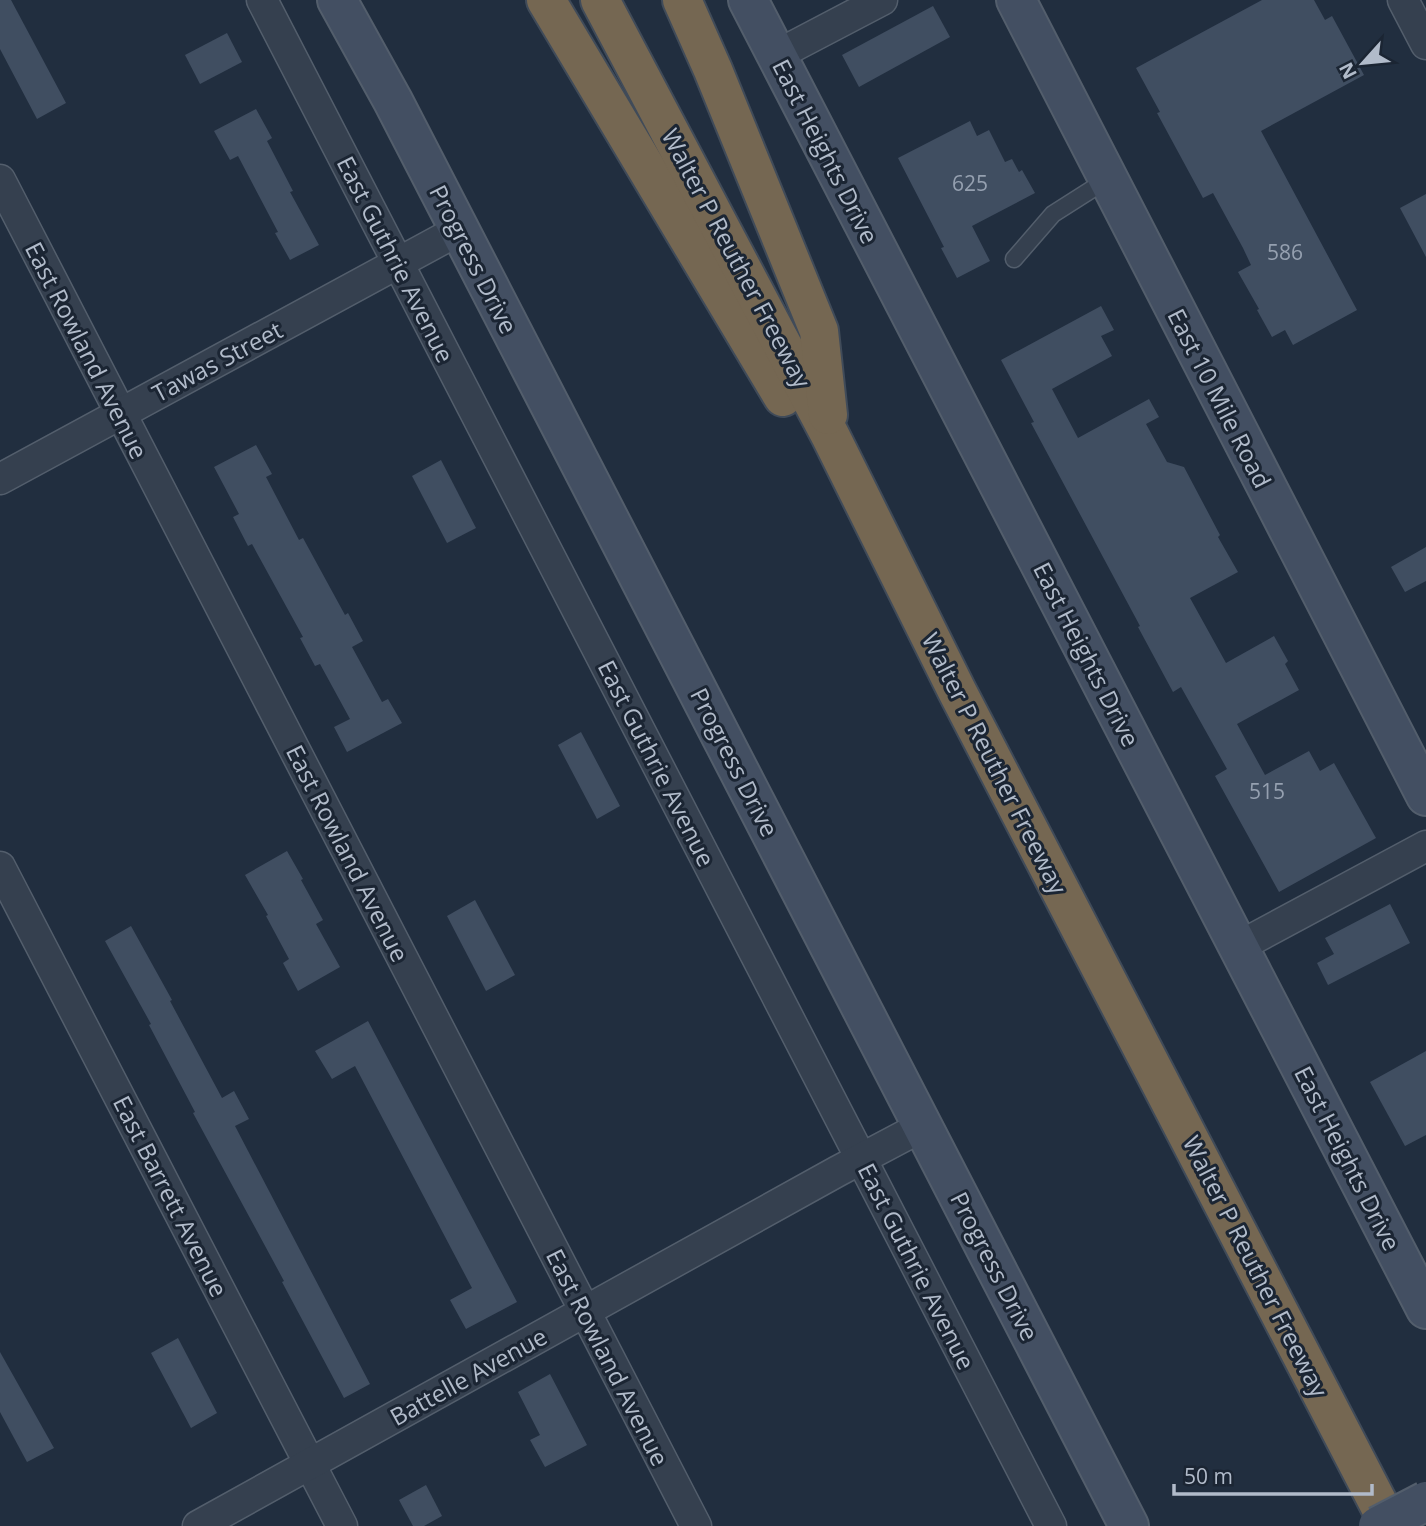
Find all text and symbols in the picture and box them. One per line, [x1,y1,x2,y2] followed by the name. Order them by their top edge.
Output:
[1328,28,1398,98] north arrow
[765,53,887,249] street label: East Heights Drive
[1333,58,1363,84] text: N
[655,123,820,394] street label: Walter P Reuther Freeway
[330,150,462,368] street label: East Guthrie Avenue
[952,169,988,197] house number: 625
[422,179,526,339] street label: Progress Drive
[18,236,156,464] street label: East Rowland Avenue
[1267,238,1303,266] house number: 586
[1161,303,1279,493] street label: East 10 Mile Road
[146,313,288,409] street label: Tawas Street
[1026,556,1148,752] street label: East Heights Drive
[915,627,1076,900] street label: Walter P Reuther Freeway
[591,654,723,872] street label: East Guthrie Avenue
[683,682,787,842] street label: Progress Drive
[279,739,417,967] street label: East Rowland Avenue
[1249,777,1285,805] house number: 515
[1287,1060,1409,1256] street label: East Heights Drive
[106,1090,236,1302] street label: East Barrett Avenue
[1176,1130,1337,1403] street label: Walter P Reuther Freeway
[851,1157,983,1375] street label: East Guthrie Avenue
[943,1186,1047,1346] street label: Progress Drive
[539,1243,677,1471] street label: East Rowland Avenue
[384,1319,552,1433] street label: Battelle Avenue
[1174,1452,1372,1496] scale bar
[1184,1462,1233,1490] text: 50 m

